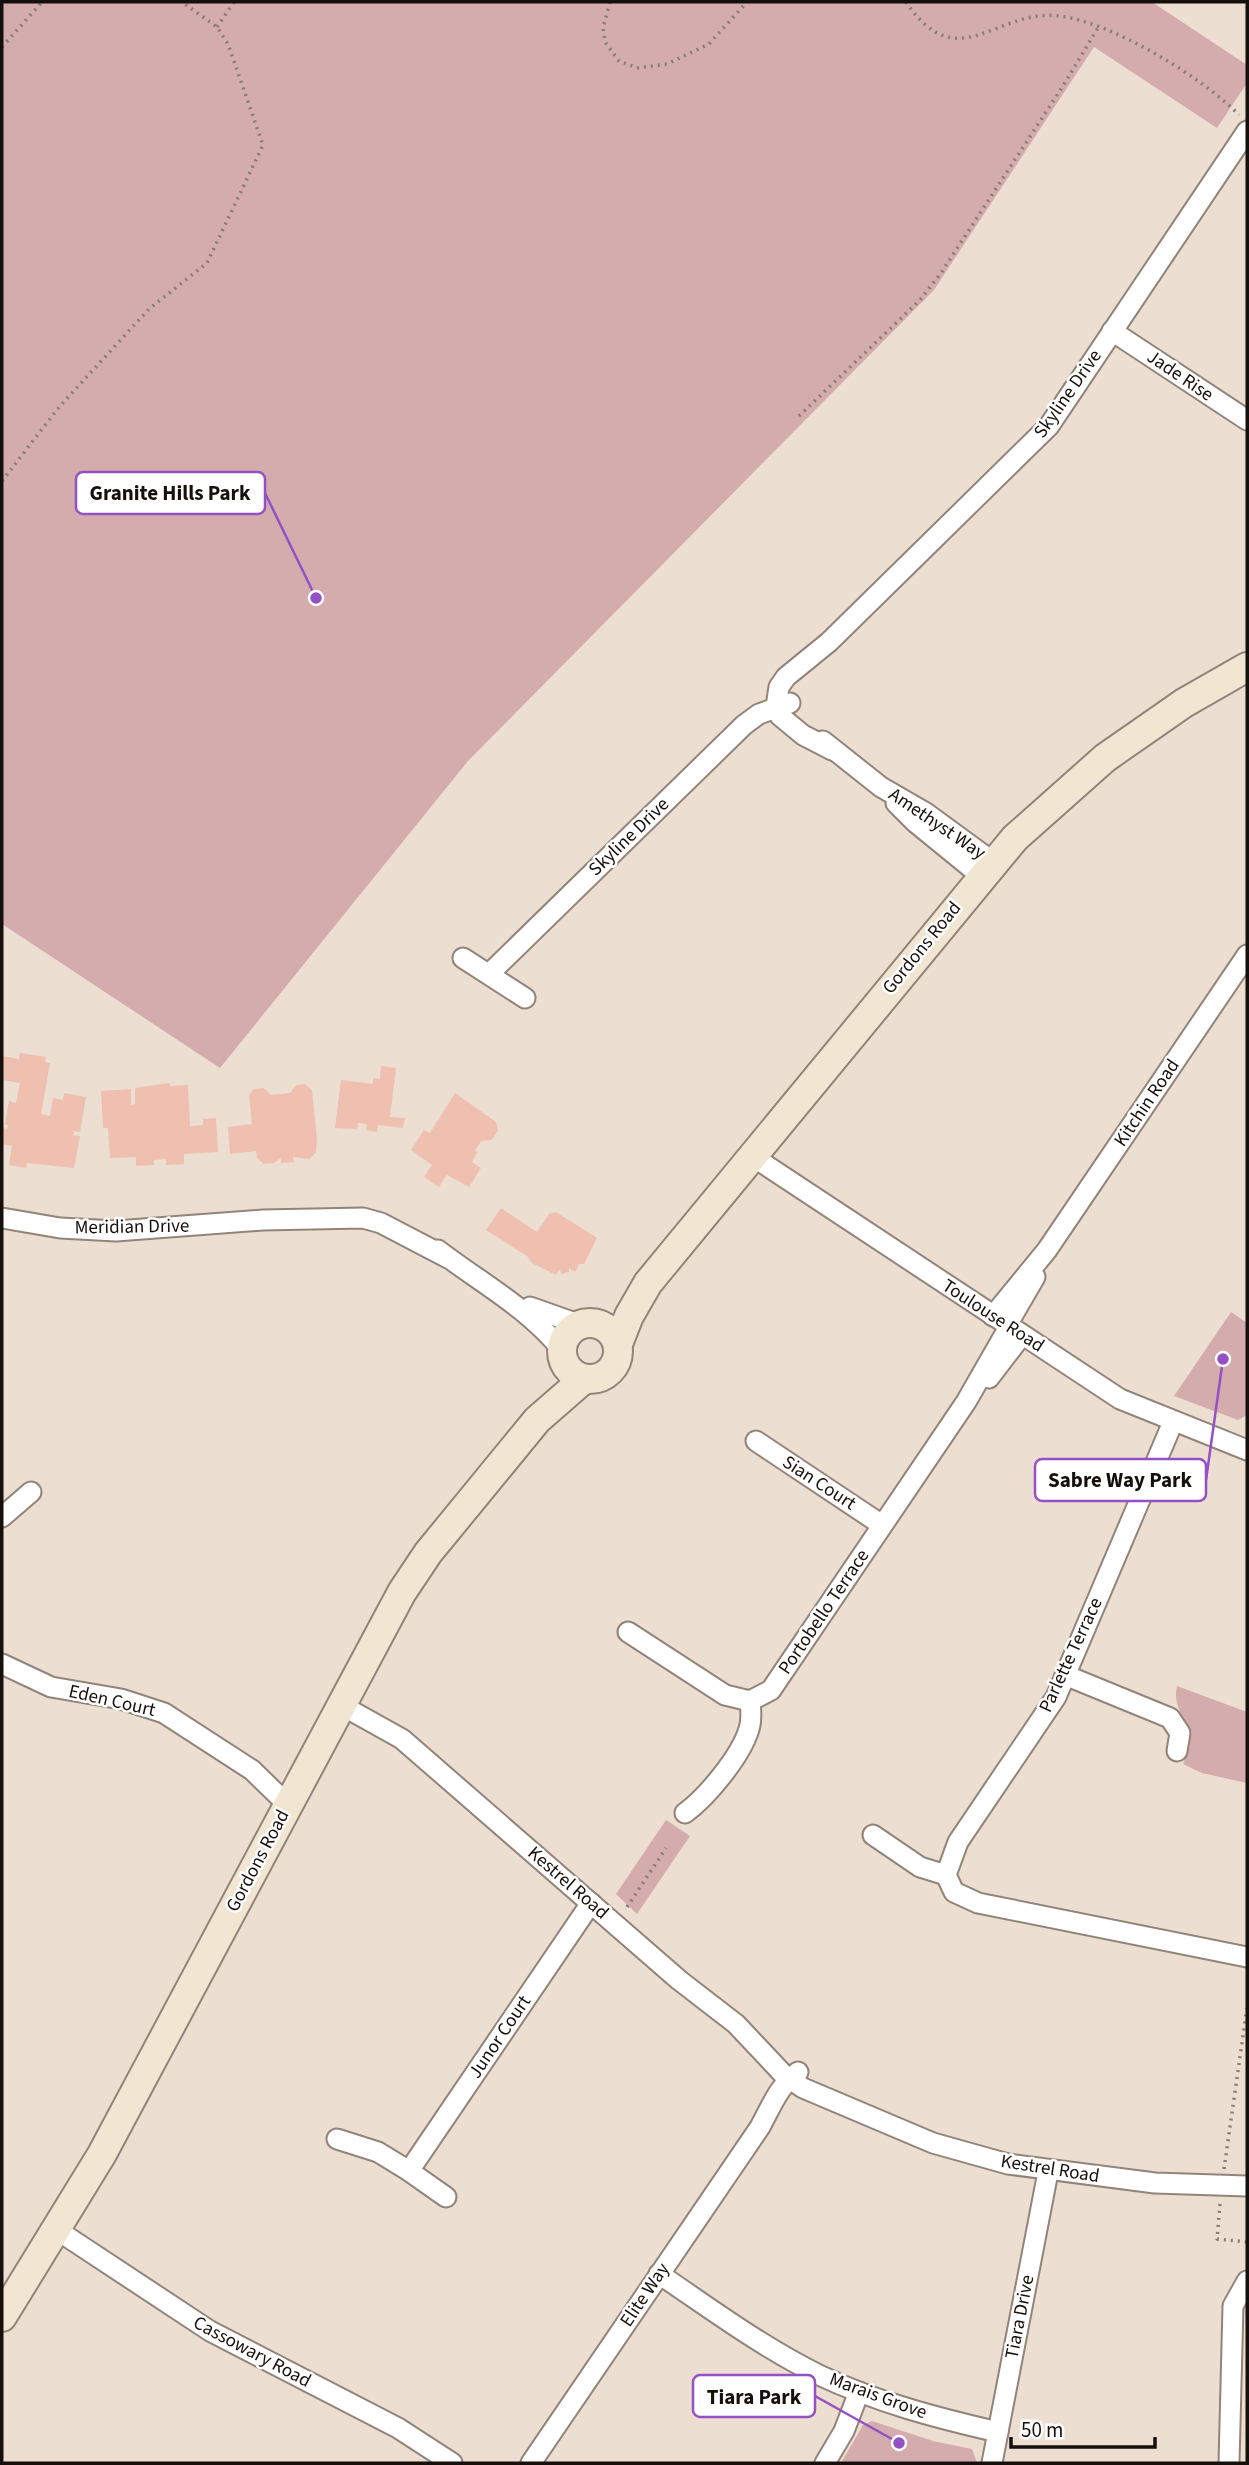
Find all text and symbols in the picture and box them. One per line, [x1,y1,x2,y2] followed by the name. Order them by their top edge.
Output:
[1027,344,1109,444] street label: Skyline Drive
[1141,344,1219,408] street label: Jade Rise
[76,472,265,514] callout: Granite Hills Park
[90,478,251,508] text: Granite Hills Park
[883,782,991,867] street label: Amethyst Way
[583,792,675,882] street label: Skyline Drive
[876,896,968,1000] street label: Gordons Road
[1108,1054,1186,1152] street label: Kitchin Road
[74,1213,190,1241] street label: Meridian Drive
[937,1273,1049,1359] street label: Toulouse Road
[777,1449,862,1517] street label: Sian Court
[1035,1459,1206,1501] callout: Sabre Way Park
[1048,1465,1192,1495] text: Sabre Way Park
[772,1544,876,1680] street label: Portobello Terrace
[1033,1593,1109,1717] street label: Parlette Terrace
[66,1678,159,1724] street label: Eden Court
[220,1805,296,1917] street label: Gordons Road
[522,1840,614,1926] street label: Kestrel Road
[462,1990,538,2084] street label: Junor Court
[999,2148,1101,2190] street label: Kestrel Road
[614,2258,676,2332] street label: Elite Way
[999,2273,1041,2361] street label: Tiara Drive
[188,2310,316,2394] street label: Cassowary Road
[825,2366,931,2426] street label: Marais Grove
[693,2375,815,2417] callout: Tiara Park
[707,2382,802,2412] text: Tiara Park
[1011,2406,1154,2450] scale bar
[1021,2415,1063,2445] text: 50 m

